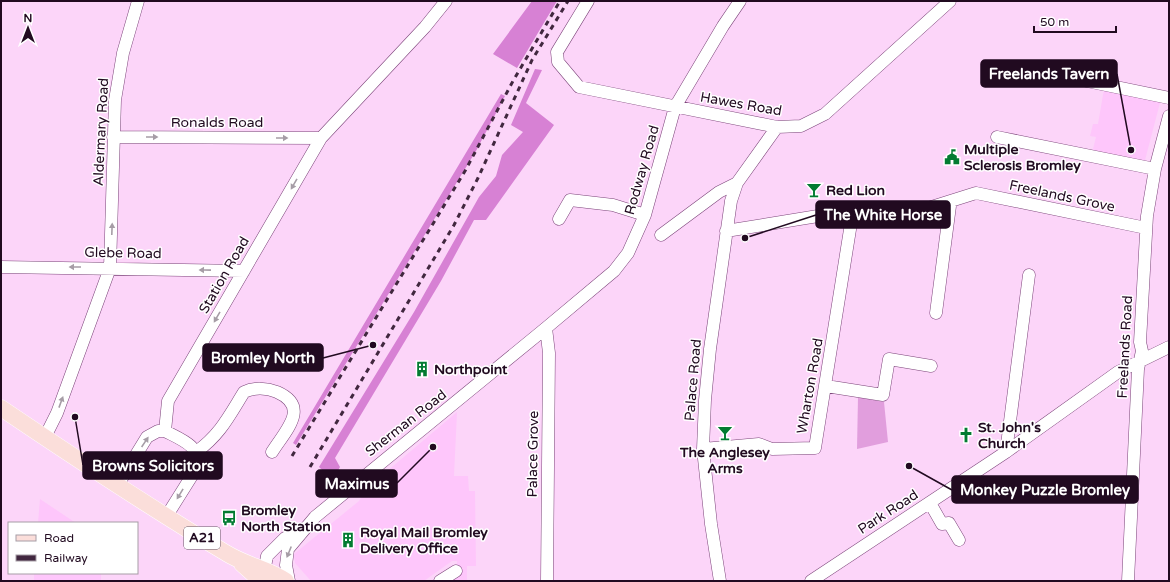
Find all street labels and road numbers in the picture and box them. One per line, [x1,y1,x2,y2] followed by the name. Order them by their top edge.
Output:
[90,77,112,187] street label: Aldermary Road
[699,88,783,120] street label: Hawes Road
[171,114,263,131] street label: Ronalds Road
[621,123,663,217] street label: Rodway Road
[1008,176,1116,216] street label: Freelands Grove
[195,233,253,317] street label: Station Road
[84,244,162,262] street label: Glebe Road
[1114,295,1136,399] street label: Freelands Road
[793,337,827,435] street label: Wharton Road
[681,338,705,422] street label: Palace Road
[362,386,450,460] street label: Sherman Road
[524,410,542,497] street label: Palace Grove
[855,486,921,538] street label: Park Road
[184,527,220,549] road number: A21

